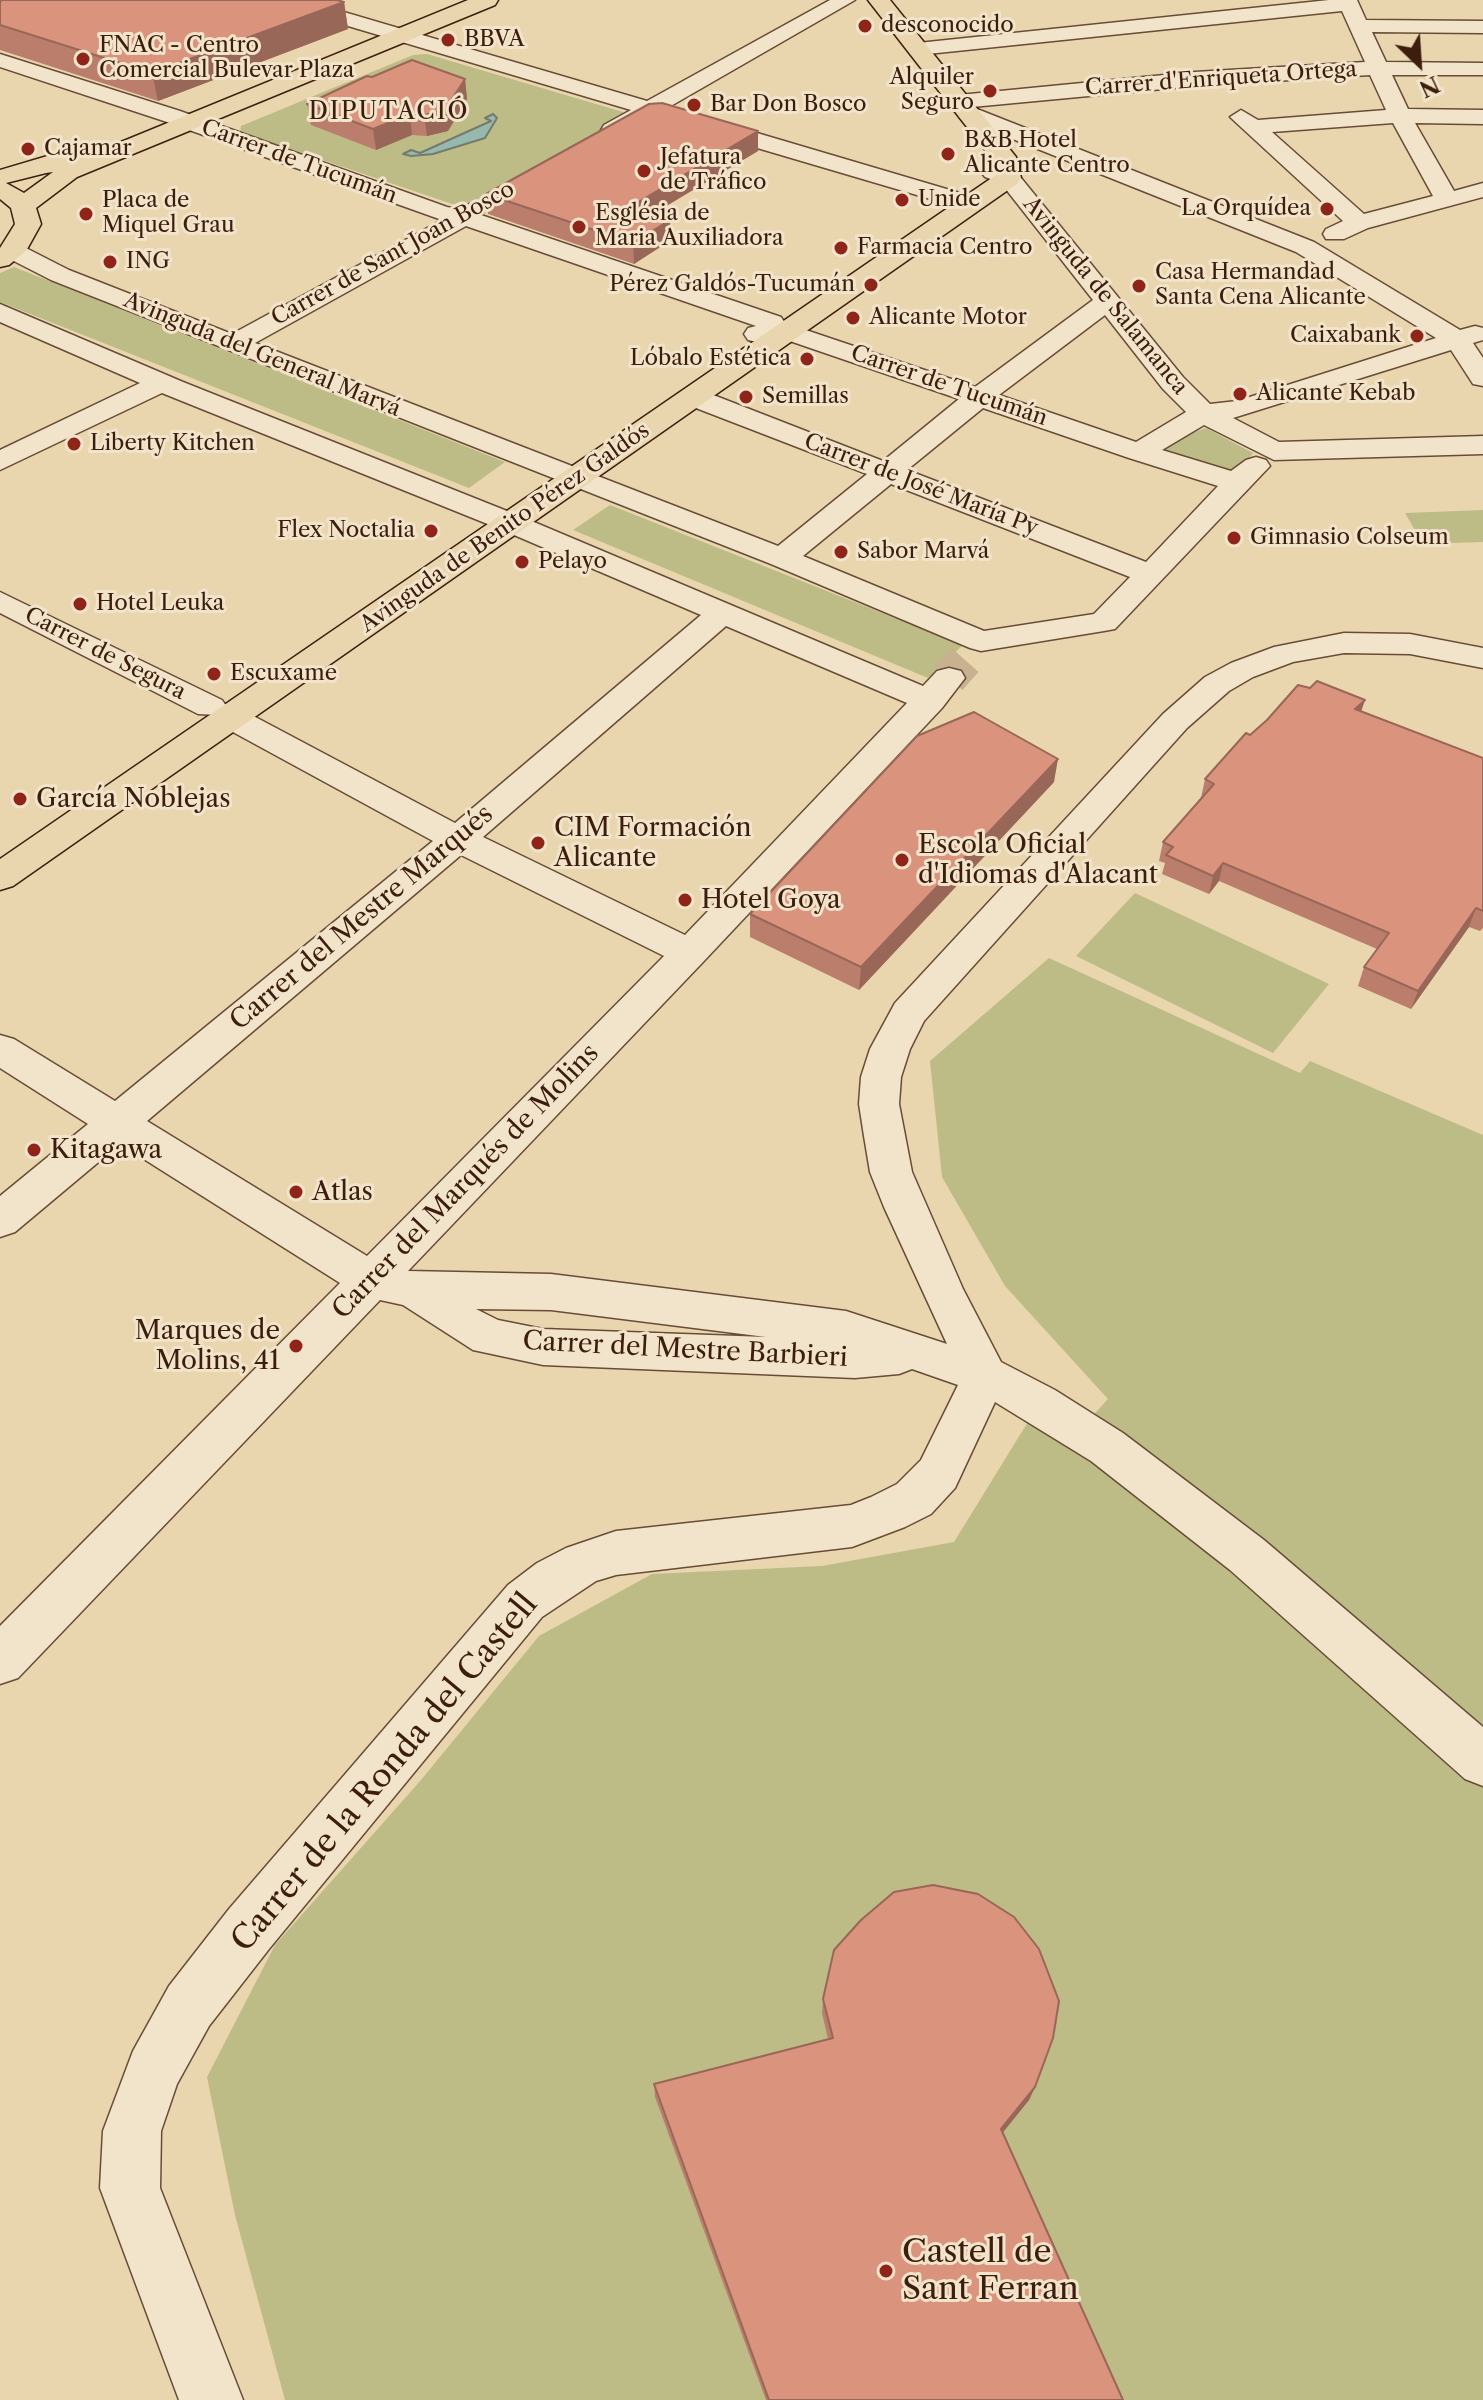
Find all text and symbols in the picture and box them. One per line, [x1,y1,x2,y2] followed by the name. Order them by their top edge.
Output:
[881,13,1014,39] place label: desconocido
[856,17,874,35] marker: desconocido
[1379,24,1459,104] north arrow
[464,27,525,53] place label: BBVA
[439,31,457,49] marker: BBVA
[99,33,354,84] place label: FNAC - Centro Comercial Bulevar Plaza
[74,50,92,68] marker: FNAC - Centro Comercial Bulevar Plaza
[1084,56,1358,102] street label: Carrer d'Enriqueta Ortega
[890,65,974,116] place label: Alquiler Seguro
[1415,70,1444,102] text: N
[981,82,999,100] marker: Alquiler Seguro
[710,92,867,118] place label: Bar Don Bosco
[685,96,703,114] marker: Bar Don Bosco
[308,98,470,126] district label: DIPUTACIÓ
[198,114,400,210] street label: Carrer de Tucumán
[964,128,1130,180] place label: B&B Hotel Alicante Centro
[44,136,132,162] place label: Cajamar
[19,140,37,158] marker: Cajamar
[660,145,766,196] place label: Jefatura de Tráfico
[939,145,957,163] marker: B&B Hotel Alicante Centro
[635,162,653,180] marker: Jefatura de Tráfico
[267,176,519,332] street label: Carrer de Sant Joan Bosco
[918,187,981,213] place label: Unide
[102,188,235,240] place label: Placa de Miquel Grau
[893,191,911,209] marker: Unide
[1017,192,1193,400] street label: Avinguda de Salamanca
[1181,196,1311,222] place label: La Orquídea
[1318,200,1336,218] marker: La Orquídea
[595,201,784,252] place label: Església de Maria Auxiliadora
[77,205,95,223] marker: Placa de Miquel Grau
[570,218,588,236] marker: Església de Maria Auxiliadora
[857,235,1032,261] place label: Farmacia Centro
[832,239,850,257] marker: Farmacia Centro
[126,249,170,275] place label: ING
[101,253,119,271] marker: ING
[1155,260,1366,312] place label: Casa Hermandad Santa Cena Alicante
[609,272,855,298] place label: Pérez Galdós-Tucumán
[862,276,880,294] marker: Pérez Galdós-Tucumán
[1130,277,1148,295] marker: Casa Hermandad Santa Cena Alicante
[120,287,404,423] street label: Avinguda del General Marvá
[869,305,1027,331] place label: Alicante Motor
[844,309,862,327] marker: Alicante Motor
[1290,323,1401,349] place label: Caixabank
[1408,327,1426,345] marker: Caixabank
[847,340,1051,432] street label: Carrer de Tucumán
[630,346,791,372] place label: Lóbalo Estética
[798,350,816,368] marker: Lóbalo Estética
[1256,381,1415,407] place label: Alicante Kebab
[762,384,849,410] place label: Semillas
[1231,385,1249,403] marker: Alicante Kebab
[737,388,755,406] marker: Semillas
[355,418,655,638] street label: Avinguda de Benito Pérez Galdós
[800,428,1042,542] street label: Carrer de José María Py
[90,431,255,457] place label: Liberty Kitchen
[65,435,83,453] marker: Liberty Kitchen
[277,518,415,544] place label: Flex Noctalia
[422,522,440,540] marker: Flex Noctalia
[1250,525,1449,551] place label: Gimnasio Colseum
[1225,529,1243,547] marker: Gimnasio Colseum
[857,539,989,565] place label: Sabor Marvá
[832,543,850,561] marker: Sabor Marvá
[538,549,607,575] place label: Pelayo
[513,553,531,571] marker: Pelayo
[96,591,224,617] place label: Hotel Leuka
[71,595,89,613] marker: Hotel Leuka
[20,602,190,706] street label: Carrer de Segura
[230,661,337,687] place label: Escuxame
[205,665,223,683] marker: Escuxame
[36,783,231,815] place label: García Noblejas
[11,790,29,808] marker: García Noblejas
[224,799,500,1037] street label: Carrer del Mestre Marqués
[554,812,751,874] place label: CIM Formación Alicante
[918,829,1158,890] place label: Escola Oficial d'Idiomas d'Alacant
[529,834,547,852] marker: CIM Formación Alicante
[893,851,911,869] marker: Escola Oficial d'Idiomas d'Alacant
[701,884,841,916] place label: Hotel Goya
[676,891,694,909] marker: Hotel Goya
[326,1038,606,1326] street label: Carrer del Marqués de Molins
[50,1134,162,1166] place label: Kitagawa
[25,1141,43,1159] marker: Kitagawa
[312,1176,373,1208] place label: Atlas
[287,1183,305,1201] marker: Atlas
[135,1315,280,1376] place label: Marques de Molins, 41
[522,1326,848,1374] street label: Carrer del Mestre Barbieri
[287,1337,305,1355] marker: Marques de Molins, 41
[224,1586,546,1960] street label: Carrer de la Ronda del Castell
[902,2234,1079,2309] place label: Castell de Sant Ferran
[877,2262,895,2280] marker: Castell de Sant Ferran

